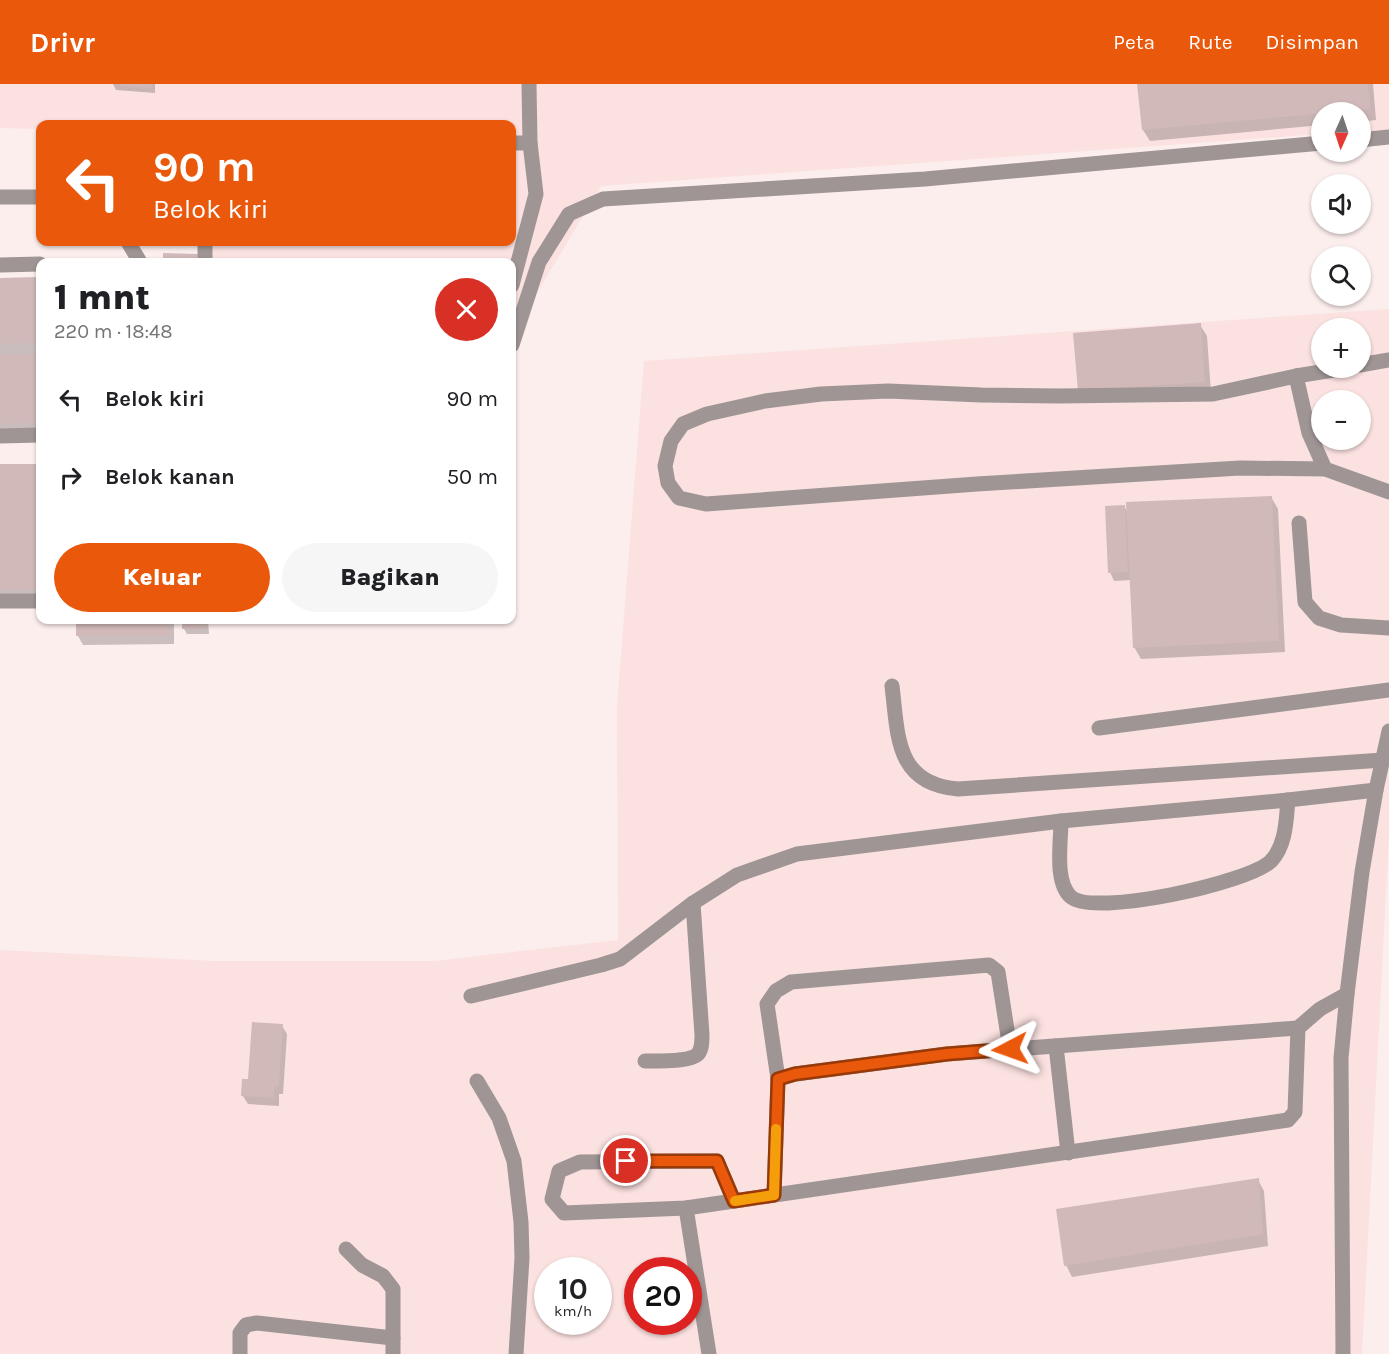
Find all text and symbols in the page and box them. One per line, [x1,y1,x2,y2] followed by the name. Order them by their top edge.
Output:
[30,26,95,59] text: Drivr
[1113,30,1155,54] text: Peta
[1188,30,1232,54] text: Rute
[1265,30,1359,54] text: Disimpan
[1311,102,1371,162] north arrow
[1311,102,1371,450] map controls
[153,142,256,192] text: 90 m
[54,144,132,222] icon: left
[1311,174,1371,234] button: sound
[153,193,269,225] text: Belok kiri
[1311,246,1371,306] button: search
[54,276,150,318] text: 1 mnt
[435,278,498,341] button: close
[1311,318,1371,378] button: +
[54,320,173,343] text: 220 m · 18:48
[54,383,87,416] icon: left
[105,386,205,412] text: Belok kiri
[446,386,498,412] text: 90 m
[1311,390,1371,450] button: −
[54,461,87,494] icon: right
[105,464,235,490] text: Belok kanan
[447,464,498,490] text: 50 m
[54,543,270,612] button: Keluar
[282,543,498,612] button: Bagikan
[978,1017,1042,1081] position arrow
[600,1135,651,1186] pin
[609,1144,642,1177] icon: arrive
[624,1257,702,1335] speed limit sign: 20
[558,1271,588,1307] text: 10
[554,1302,592,1320] text: km/h

